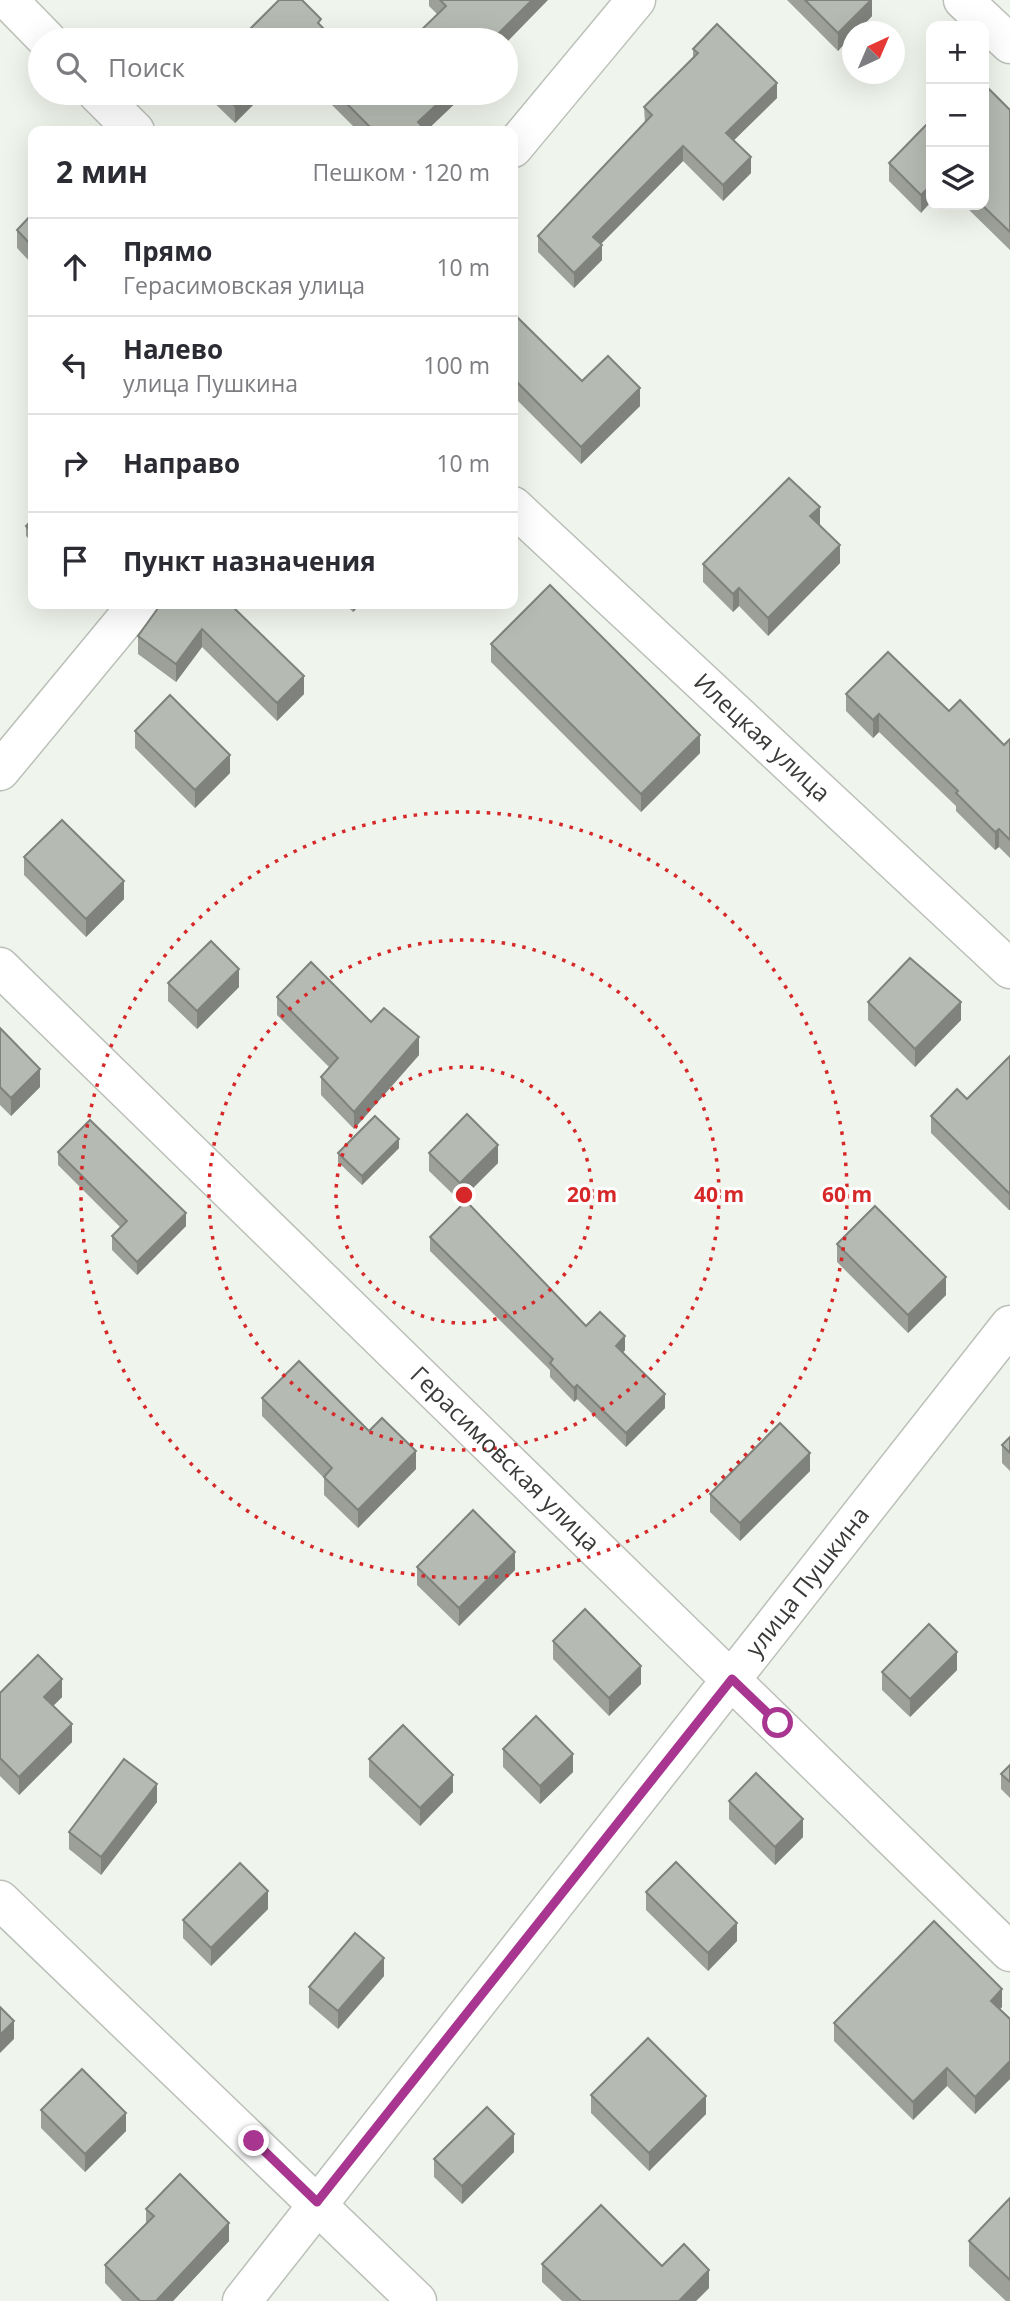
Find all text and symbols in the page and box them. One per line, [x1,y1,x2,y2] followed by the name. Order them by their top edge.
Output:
[842,21,905,84] north arrow
[926,21,989,210] map controls
[926,21,989,84] button: +
[28,28,518,105] search box
[52,48,90,86] icon: search
[108,49,185,85] text: Поиск
[926,84,989,147] button: −
[926,147,989,210] button: layers
[56,151,148,192] text: 2 мин
[313,156,490,188] text: Пешком · 120 m
[123,233,212,269] text: Прямо
[56,248,94,286] icon: ahead
[436,251,490,283] text: 10 m
[123,269,365,301] text: Герасимовская улица
[123,331,223,367] text: Налево
[56,346,94,384] icon: left
[423,349,490,381] text: 100 m
[123,367,298,399] text: улица Пушкина
[56,444,94,482] icon: right
[123,445,240,481] text: Направо
[436,447,490,479] text: 10 m
[56,542,94,580] icon: arrive
[123,543,376,579] text: Пункт назначения
[687,665,838,808] street label: Илецкая улица
[567,1180,617,1208] text: 20 m
[694,1180,744,1208] text: 40 m
[822,1180,872,1208] text: 60 m
[452,1183,476,1207] centre of rings
[404,1358,608,1558] street label: Герасимовская улица
[737,1499,876,1663] street label: улица Пушкина
[762,1707,793,1738] route start
[238,2125,269,2156] route end

